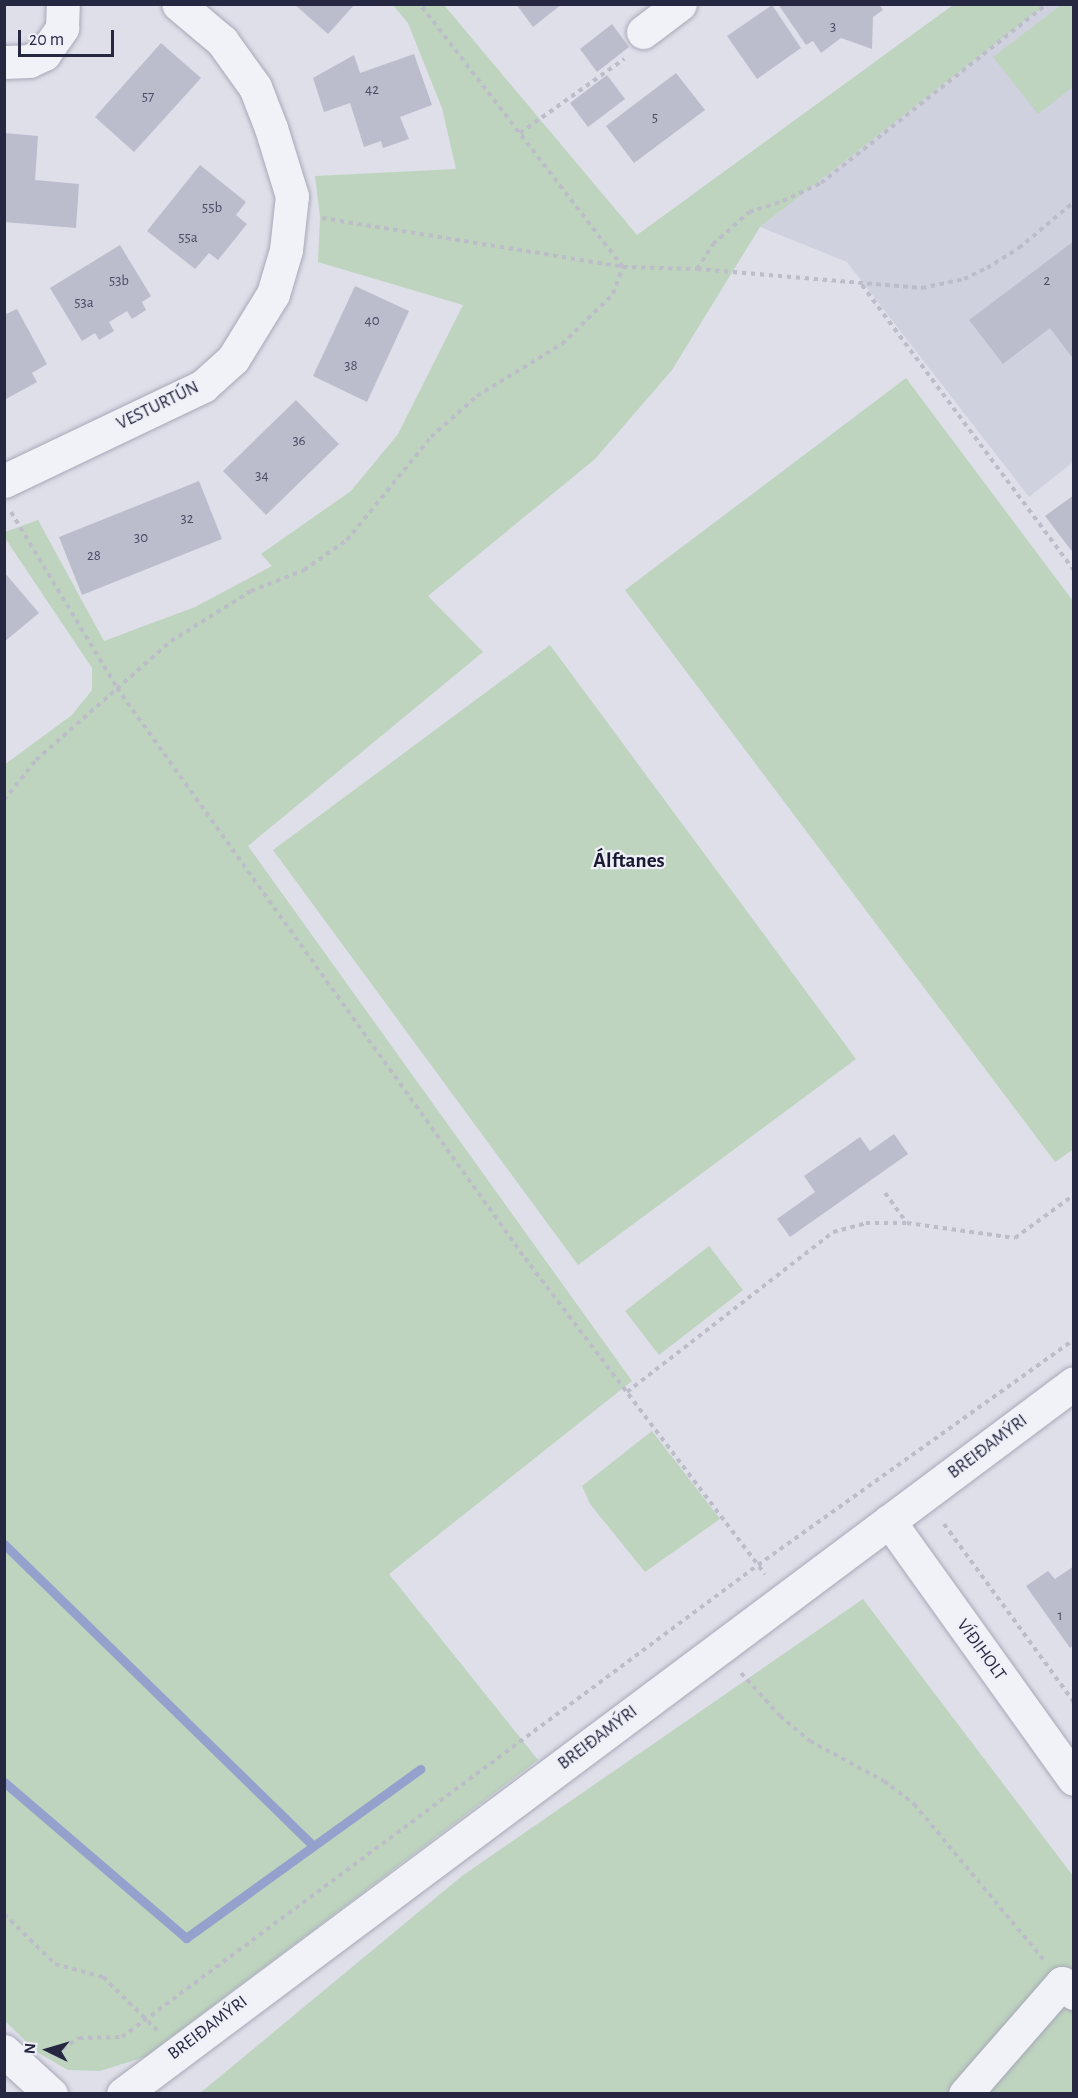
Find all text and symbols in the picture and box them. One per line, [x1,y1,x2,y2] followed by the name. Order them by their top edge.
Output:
[21,18,117,56] scale bar
[830,18,836,36] house number: 3
[29,31,64,49] text: 20 m
[365,81,379,99] house number: 42
[142,88,154,106] house number: 57
[652,109,658,127] house number: 5
[202,199,222,217] house number: 55b
[178,229,198,247] house number: 55a
[109,272,129,290] house number: 53b
[1044,272,1050,290] house number: 2
[74,294,94,312] house number: 53a
[364,312,380,330] house number: 40
[344,357,358,375] house number: 38
[113,377,203,435] street label: VESTURTÚN
[292,432,306,450] house number: 36
[255,467,269,485] house number: 34
[180,510,194,528] house number: 32
[134,529,148,547] house number: 30
[87,547,101,565] house number: 28
[593,848,665,874] district label: Álftanes
[944,1410,1032,1484] street label: BREIÐAMÝRI
[1057,1607,1063,1625] house number: 1
[951,1615,1011,1685] street label: VÍÐIHOLT
[554,1701,642,1775] street label: BREIÐAMÝRI
[164,1991,252,2065] street label: BREIÐAMÝRI
[18,2020,78,2080] north arrow
[22,2042,39,2055] text: N

